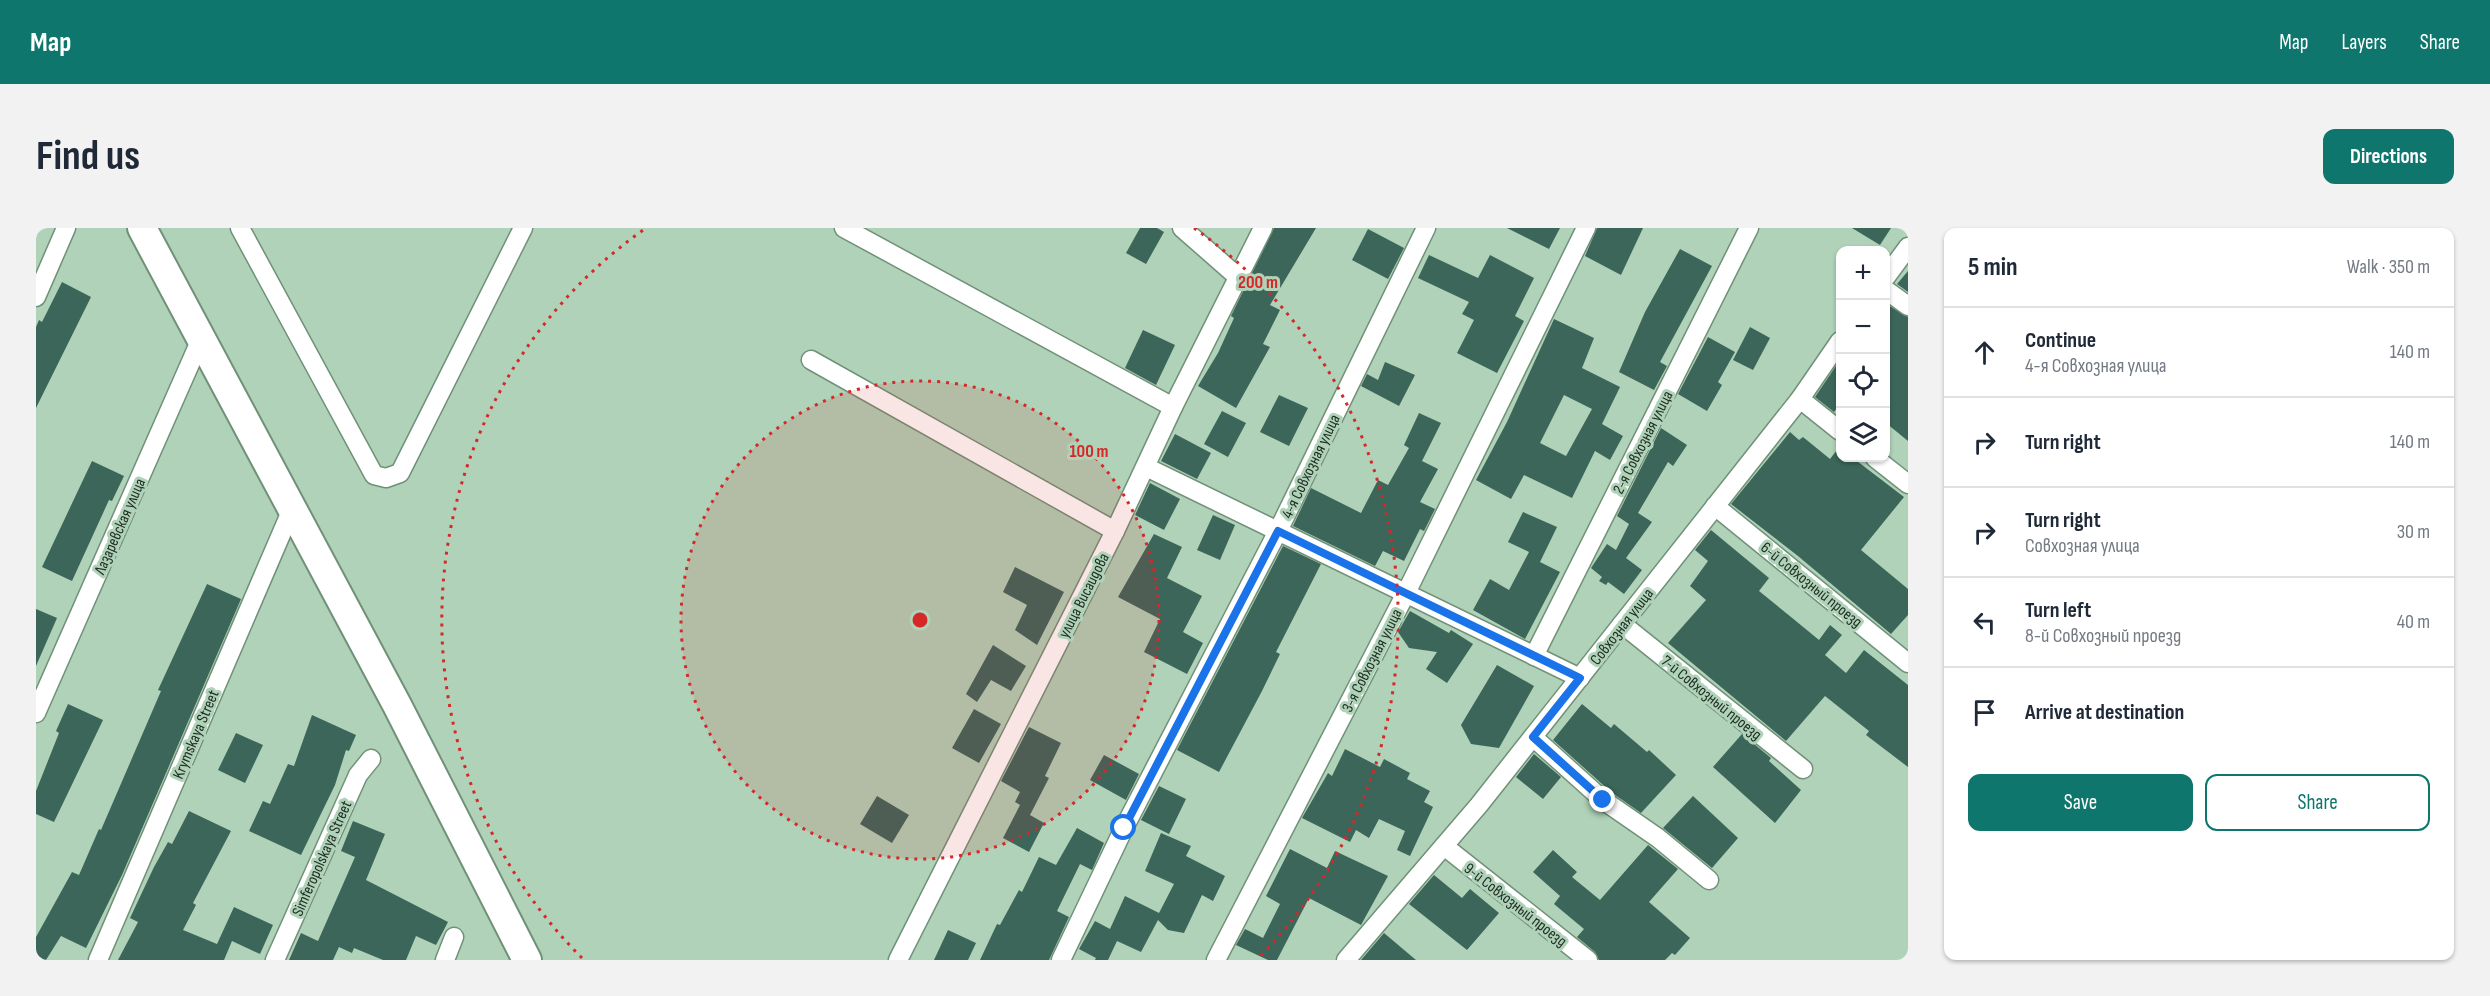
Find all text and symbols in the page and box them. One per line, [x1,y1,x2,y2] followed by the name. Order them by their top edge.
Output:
[30,26,71,59] text: Map
[2279,30,2308,55] text: Map
[2341,30,2387,55] text: Layers
[2420,30,2460,55] text: Share
[2323,129,2454,184] button: Directions
[36,131,140,182] text: Find us
[1836,246,1890,462] map controls
[1836,246,1890,300] button: +
[1968,252,2018,283] text: 5 min
[2347,255,2430,279] text: Walk · 350 m
[1238,272,1278,293] text: 200 m
[1836,300,1890,354] button: −
[2025,327,2096,354] text: Continue
[1968,336,2001,369] icon: ahead
[2390,340,2430,364] text: 140 m
[1836,354,1890,408] button: locate
[2025,354,2167,378] text: 4-я Совхозная улица
[1609,388,1677,497] street label: 2-я Совхозная улица
[1836,408,1890,462] button: layers
[1278,412,1345,522] street label: 4-я Совхозная улица
[1968,426,2001,459] icon: right
[2025,429,2101,456] text: Turn right
[2390,430,2430,454] text: 140 m
[1070,441,1109,462] text: 100 m
[90,476,150,579] street label: Лазаревская улица
[2025,507,2101,534] text: Turn right
[1968,516,2001,549] icon: right
[2397,520,2430,544] text: 30 m
[2025,534,2140,558] text: Совхозная улица
[1756,538,1866,632] street label: 6-й Совхозный проезд
[1055,550,1114,641] street label: улица Висаидова
[1586,585,1658,669] street label: Совхозная улица
[2025,597,2091,624] text: Turn left
[1338,606,1407,715] street label: 3-я Совхозная улица
[1968,606,2001,639] icon: left
[910,610,930,630] centre of rings
[2397,610,2430,634] text: 40 m
[2025,624,2181,648] text: 8-й Совхозный проезд
[1657,652,1765,744] street label: 7-й Совхозный проезд
[169,687,224,782] street label: Krymskaya Street
[1968,696,2001,729] icon: arrive
[2025,699,2184,726] text: Arrive at destination
[1968,774,2193,831] button: Save
[2205,774,2430,831] button: Share
[1589,786,1615,812] route end
[288,798,356,919] street label: Simferopolskaya Street
[1110,814,1136,840] route start
[1460,859,1570,951] street label: 9-й Совхозный проезд

